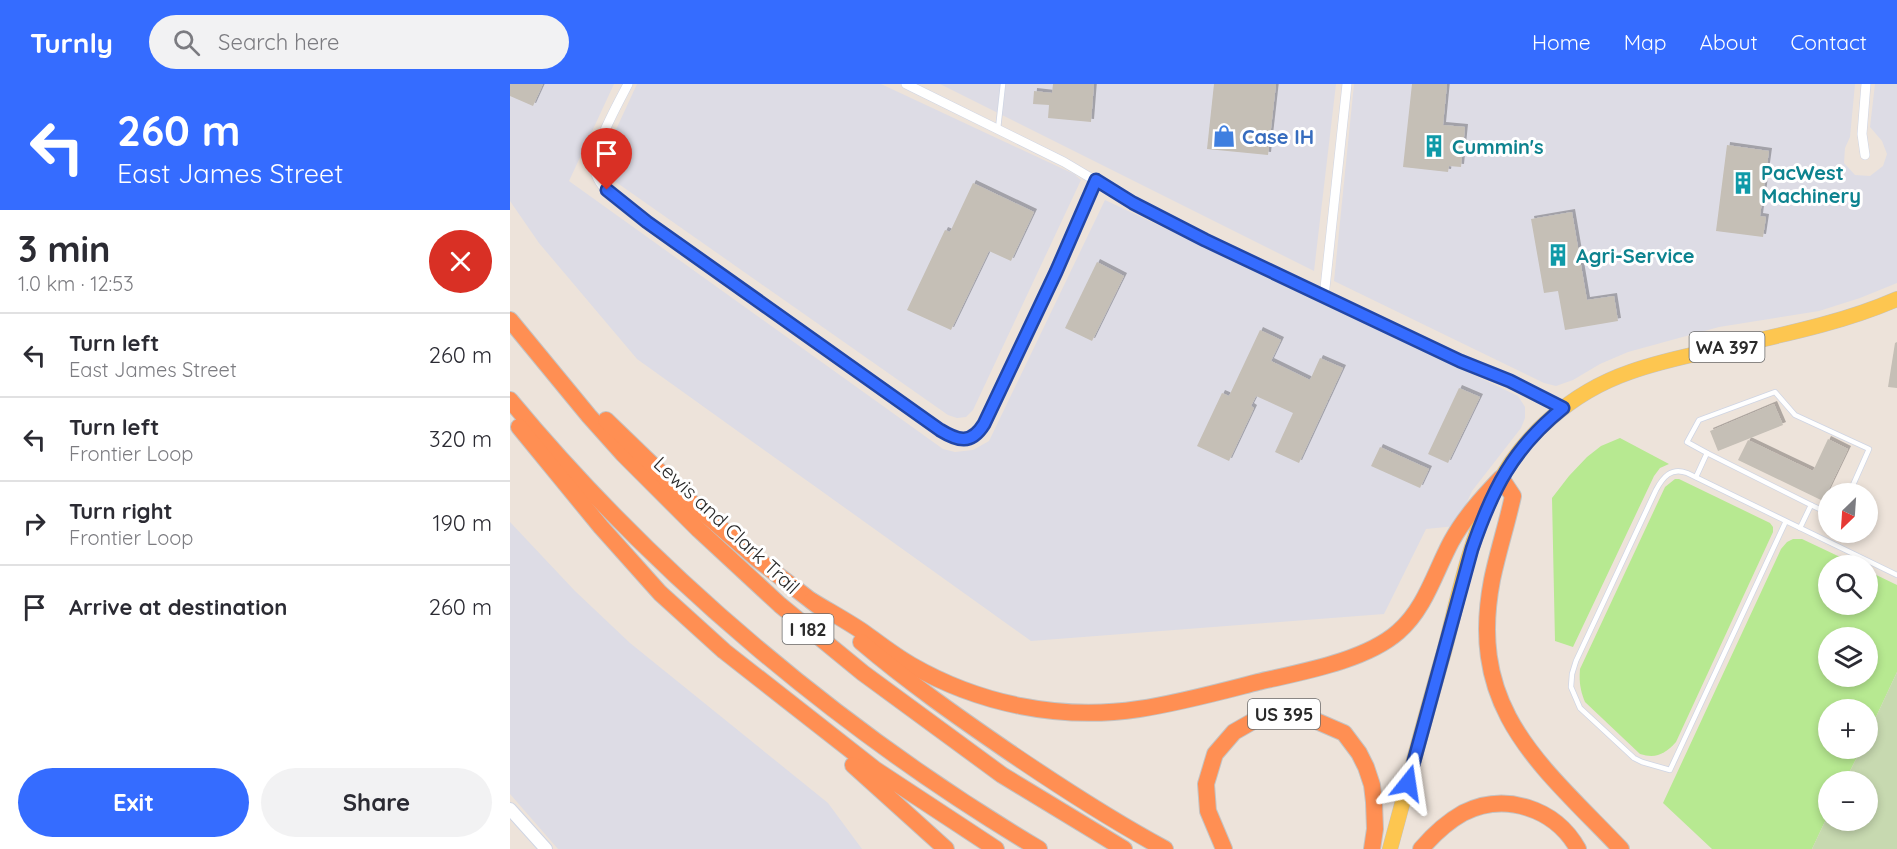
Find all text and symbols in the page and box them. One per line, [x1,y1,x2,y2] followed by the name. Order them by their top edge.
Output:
[149,15,569,69] search box
[30,25,113,60] text: Turnly
[170,26,203,59] icon: search
[218,28,339,56] text: Search here
[1532,29,1591,55] text: Home
[1624,29,1667,55] text: Map
[1700,29,1758,55] text: About
[1791,29,1867,55] text: Contact
[117,104,240,157] text: 260 m
[18,108,96,186] icon: left
[1211,123,1237,149] shop icon: Case IH
[1242,124,1314,149] place label: Case IH
[581,128,632,190] pin
[1421,133,1447,159] building icon: Cummin's
[1452,134,1544,159] place label: Cummin's
[590,137,623,170] icon: arrive
[117,156,343,190] text: East James Street
[1761,160,1861,208] place label: PacWest Machinery
[1730,170,1756,196] building icon: PacWest Machinery
[18,226,111,271] text: 3 min
[429,230,492,293] button: close
[1545,242,1571,268] building icon: Agri-Service
[1576,243,1694,268] place label: Agri-Service
[18,271,134,296] text: 1.0 km · 12:53
[69,329,159,357] text: Turn left
[1690,332,1764,362] road number: WA 397
[18,339,51,372] icon: left
[429,341,492,369] text: 260 m
[69,357,237,382] text: East James Street
[69,413,159,441] text: Turn left
[18,423,51,456] icon: left
[429,425,492,453] text: 320 m
[69,441,193,466] text: Frontier Loop
[649,451,805,599] street label: Lewis and Clark Trail
[1818,483,1878,543] north arrow
[1818,483,1878,831] map controls
[69,497,173,525] text: Turn right
[18,507,51,540] icon: right
[432,509,492,537] text: 190 m
[69,525,193,550] text: Frontier Loop
[1818,555,1878,615] button: search
[18,591,51,624] icon: arrive
[69,593,287,621] text: Arrive at destination
[429,593,492,621] text: 260 m
[782,614,834,644] road number: I 182
[1818,627,1878,687] button: layers
[1248,699,1320,729] road number: US 395
[1818,699,1878,759] button: +
[1376,751,1440,815] position arrow
[18,768,249,837] button: Exit
[261,768,492,837] button: Share
[1818,771,1878,831] button: −

